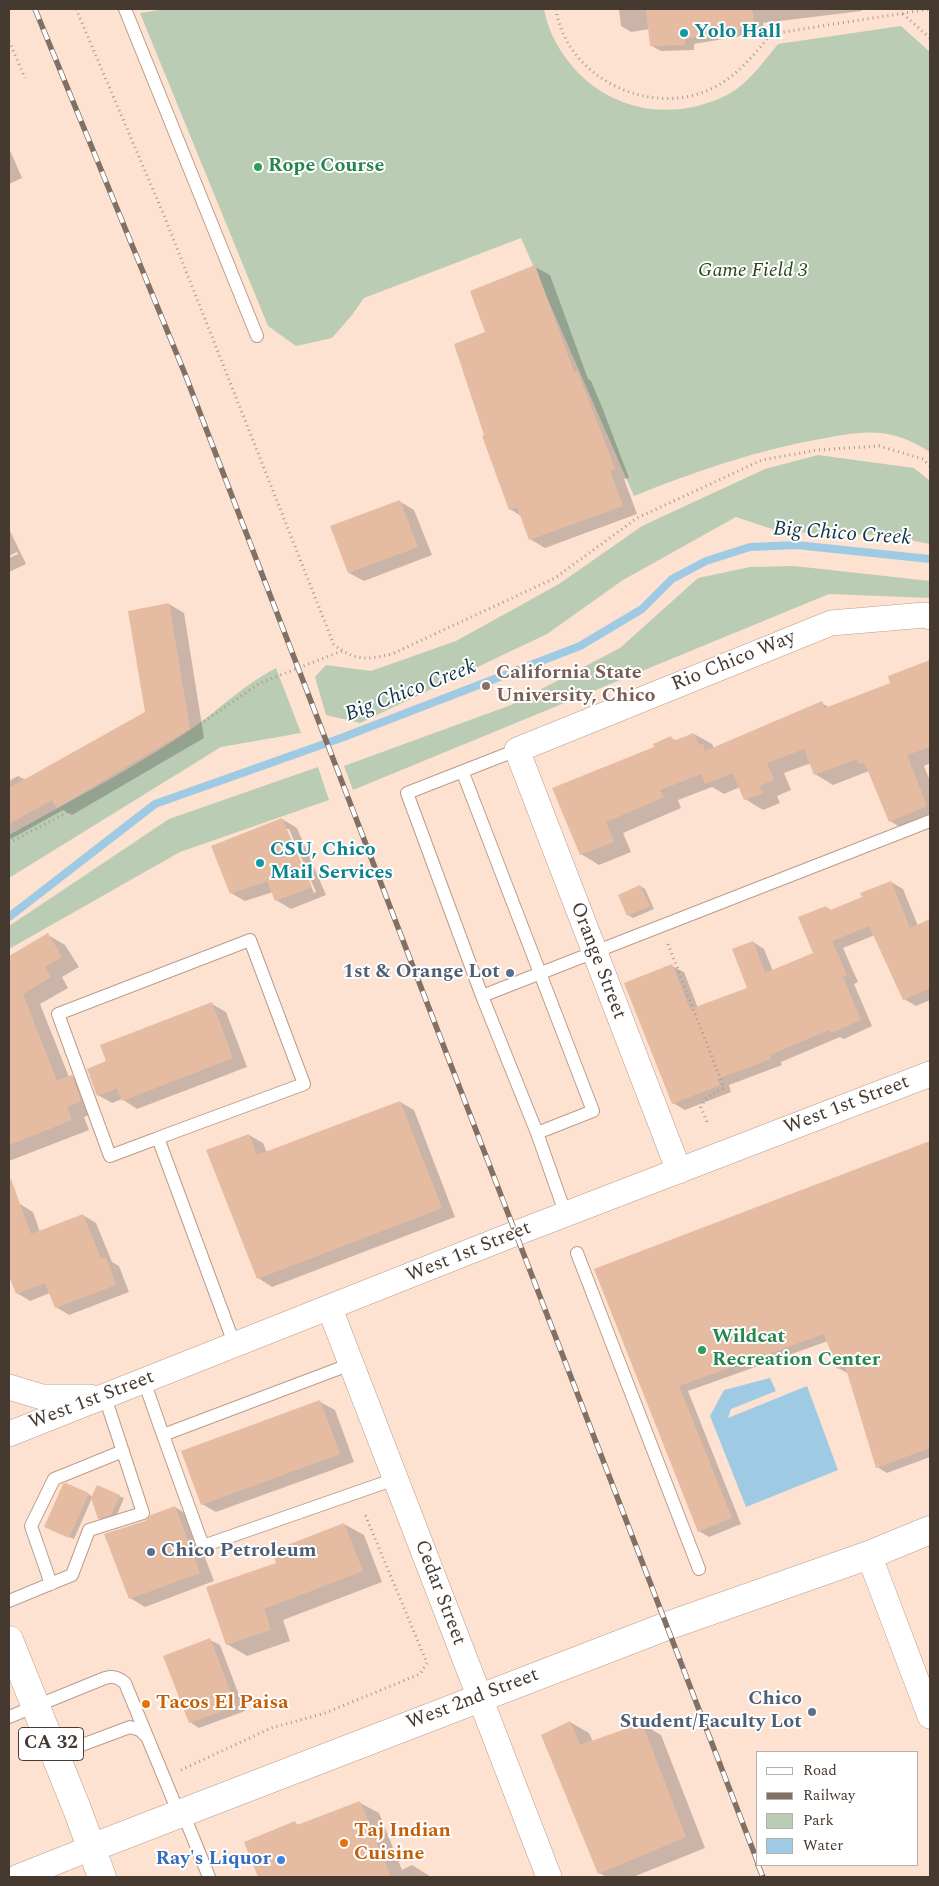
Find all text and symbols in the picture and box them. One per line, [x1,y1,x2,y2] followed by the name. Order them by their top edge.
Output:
[694,21,781,45] place label: Yolo Hall
[678,27,690,39] marker: Yolo Hall
[268,155,384,179] place label: Rope Course
[252,161,264,173] marker: Rope Course
[698,260,808,284] park label: Game Field 3
[772,518,912,552] water label: Big Chico Creek
[669,626,799,698] street label: Rio Chico Way
[342,655,480,729] water label: Big Chico Creek
[496,662,656,709] place label: California State University, Chico
[480,680,492,692] marker: California State University, Chico
[270,839,393,886] place label: CSU, Chico Mail Services
[254,857,266,869] marker: CSU, Chico Mail Services
[564,899,630,1023] street label: Orange Street
[343,961,500,985] place label: 1st & Orange Lot
[504,967,516,979] marker: 1st & Orange Lot
[781,1071,913,1141] street label: West 1st Street
[403,1217,535,1289] street label: West 1st Street
[712,1326,880,1373] place label: Wildcat Recreation Center
[696,1344,708,1356] marker: Wildcat Recreation Center
[26,1366,158,1436] street label: West 1st Street
[408,1537,470,1649] street label: Cedar Street
[161,1540,317,1564] place label: Chico Petroleum
[145,1546,157,1558] marker: Chico Petroleum
[403,1664,543,1736] street label: West 2nd Street
[620,1688,802,1735] place label: Chico Student/Faculty Lot
[156,1692,289,1716] place label: Tacos El Paisa
[140,1698,152,1710] marker: Tacos El Paisa
[806,1706,818,1718] marker: Chico Student/Faculty Lot
[18,1728,84,1760] road number: CA 32
[756,1751,919,1866] legend
[803,1759,837,1782] text: Road
[803,1784,855,1807] text: Railway
[803,1809,834,1832] text: Park
[354,1820,451,1867] place label: Taj Indian Cuisine
[803,1834,843,1857] text: Water
[338,1837,350,1849] marker: Taj Indian Cuisine
[155,1848,271,1872] place label: Ray's Liquor
[275,1854,287,1866] marker: Ray's Liquor

